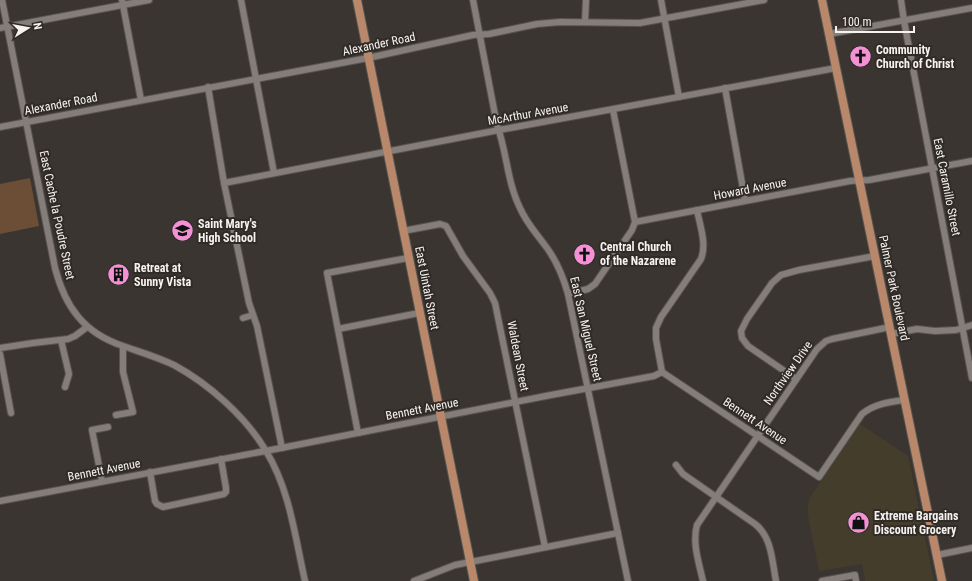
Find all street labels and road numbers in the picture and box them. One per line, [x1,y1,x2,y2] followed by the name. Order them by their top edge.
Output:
[341,29,417,59] street label: Alexander Road
[23,90,99,118] street label: Alexander Road
[487,100,570,128] street label: McArthur Avenue
[931,137,963,238] street label: East Caramillo Street
[36,149,78,281] street label: East Cache la Poudre Street
[712,175,788,203] street label: Howard Avenue
[876,234,912,342] street label: Palmer Park Boulevard
[412,245,442,331] street label: East Uintah Street
[567,275,605,383] street label: East San Miguel Street
[504,320,532,393] street label: Waldean Street
[761,338,815,408] street label: Northview Drive
[384,395,460,423] street label: Bennett Avenue
[720,395,790,448] street label: Bennett Avenue
[66,456,142,484] street label: Bennett Avenue

